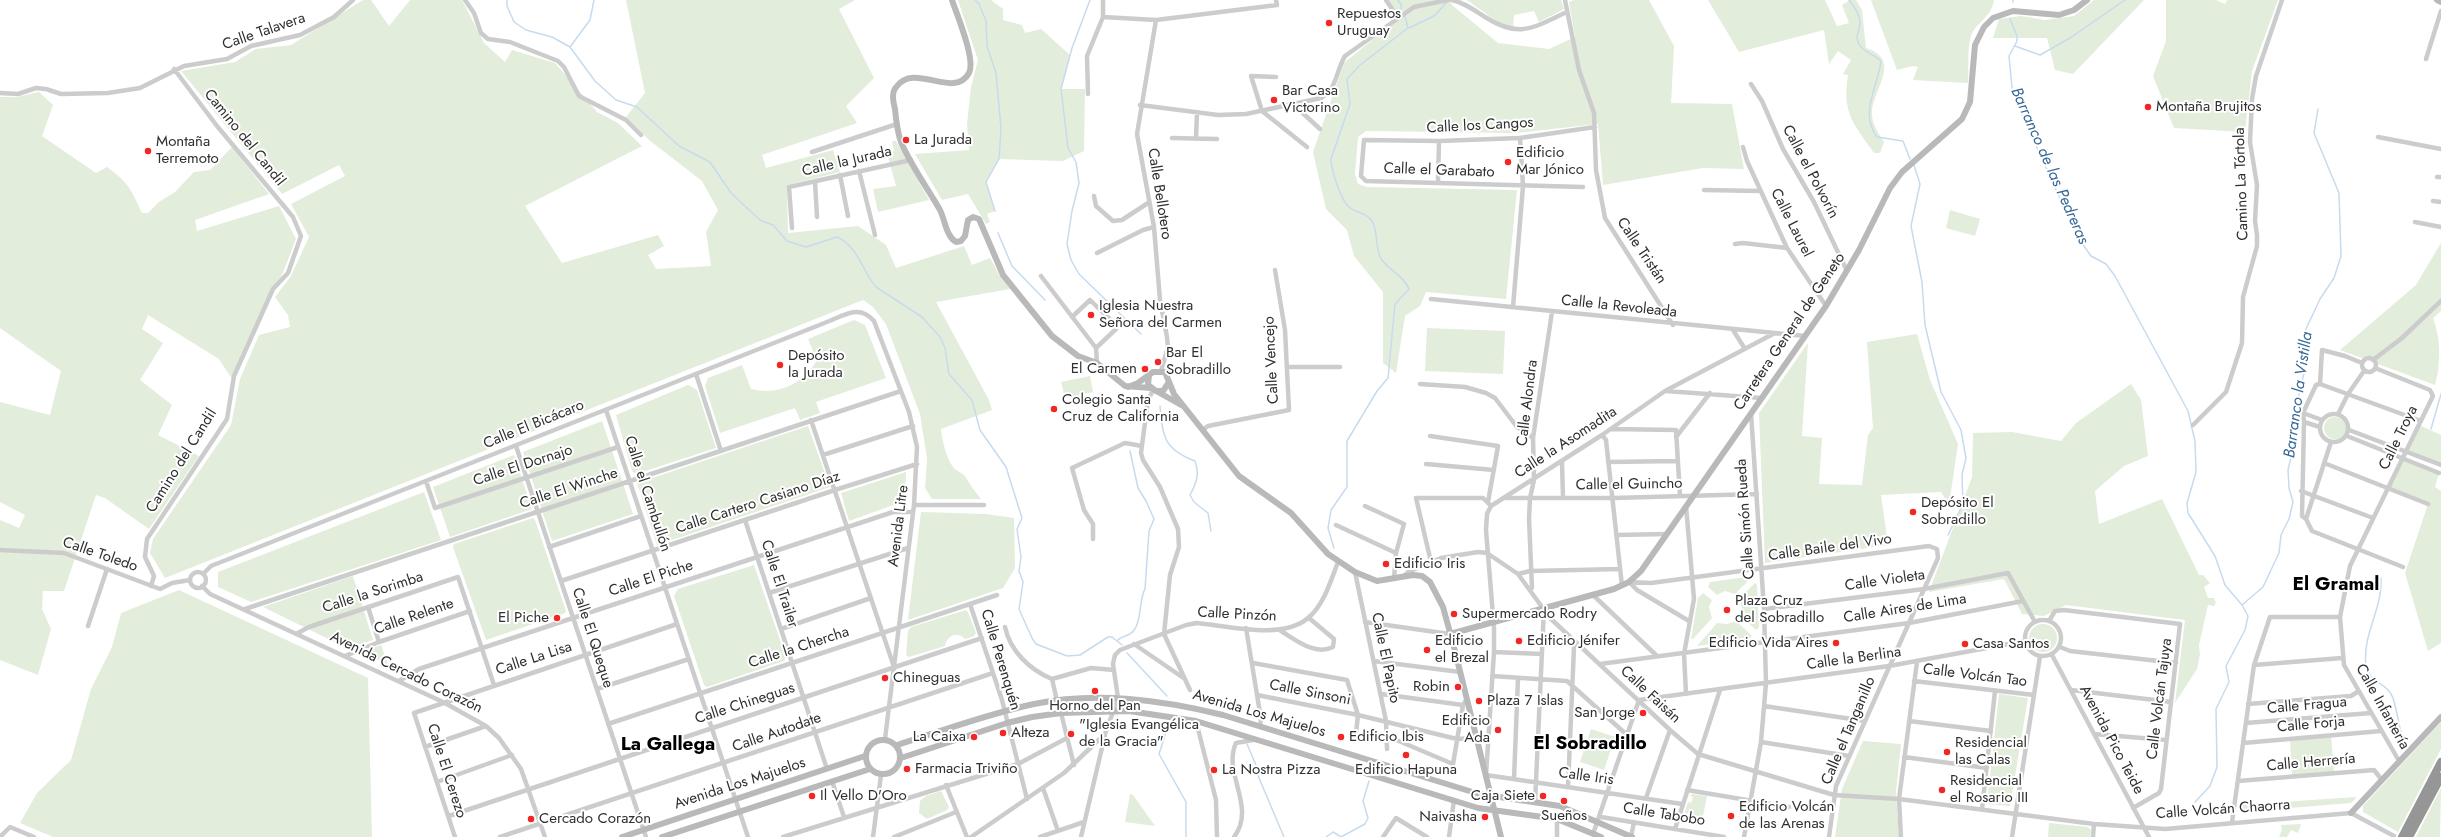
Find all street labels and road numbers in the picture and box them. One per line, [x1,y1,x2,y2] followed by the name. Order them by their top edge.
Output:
[220,9,308,55] street label: Calle Talavera
[200,86,288,190] street label: Camino del Candil
[1426,114,1534,138] street label: Calle los Cangos
[1778,122,1842,222] street label: Calle el Polvorín
[2231,127,2253,241] street label: Camino La Tórtola
[800,143,894,181] street label: Calle la Jurada
[1143,147,1175,241] street label: Calle Bellotero
[1383,160,1495,182] street label: Calle el Garabato
[1766,186,1816,260] street label: Calle Laurel
[1612,214,1670,288] street label: Calle Tristán
[1730,250,1850,414] street label: Carretera General de Geneto
[1560,292,1678,322] street label: Calle la Revoleada
[1261,316,1283,404] street label: Calle Vencejo
[1514,359,1542,447] street label: Calle Alondra
[481,397,587,453] street label: Calle El Bicácaro
[1512,403,1620,483] street label: Calle la Asomadita
[2376,403,2422,473] street label: Calle Troya
[143,406,221,516] street label: Camino del Candil
[620,434,674,554] street label: Calle el Cambullón
[471,441,575,491] street label: Calle El Dornajo
[1733,458,1759,580] street label: Calle Simón Rueda
[518,465,620,513] street label: Calle El Winche
[674,468,842,538] street label: Calle Cartero Casiano Díaz
[1575,475,1683,495] street label: Calle el Guincho
[885,484,913,568] street label: Avenida Litre
[1767,530,1893,566] street label: Calle Baile del Vivo
[60,534,140,576] street label: Calle Toledo
[756,538,802,630] street label: Calle El Trailer
[607,557,695,601] street label: Calle El Piche
[1844,566,1926,596] street label: Calle Violeta
[320,568,426,618] street label: Calle la Sorimba
[567,586,617,690] street label: Calle El Queque
[1842,590,1968,628] street label: Calle Aires de Lima
[372,595,456,639] street label: Calle Relente
[1197,604,1277,626] street label: Calle Pinzón
[976,607,1024,713] street label: Calle Perenquén
[1367,611,1403,705] street label: Calle El Papito
[746,623,852,673] street label: Calle la Chercha
[327,628,485,718] street label: Avenida Cercado Corazón
[2144,637,2176,761] street label: Calle Volcán Tajuya
[494,638,574,680] street label: Calle La Lisa
[1805,643,1903,675] street label: Calle la Berlina
[1922,661,2028,691] street label: Calle Volcán Tao
[2351,661,2413,753] street label: Calle Infantería
[1616,663,1684,727] street label: Calle Faisán
[1818,674,1880,788] street label: Calle el Tanganillo
[1268,676,1352,710] street label: Calle Sinsoni
[693,679,797,729] street label: Calle Chineguas
[2075,683,2147,797] street label: Avenida Pico Teide
[1191,686,1327,742] street label: Avenida Los Majuelos
[2266,694,2348,718] street label: Calle Fragua
[730,709,824,757] street label: Calle Autodate
[2276,713,2346,737] street label: Calle Forja
[422,722,470,820] street label: Calle El Cerezo
[2266,750,2356,776] street label: Calle Herrería
[672,754,808,814] street label: Avenida Los Majuelos
[1557,764,1615,790] street label: Calle Iris
[2155,796,2291,824] street label: Calle Volcán Chaorra
[1622,800,1706,830] street label: Calle Tabobo

